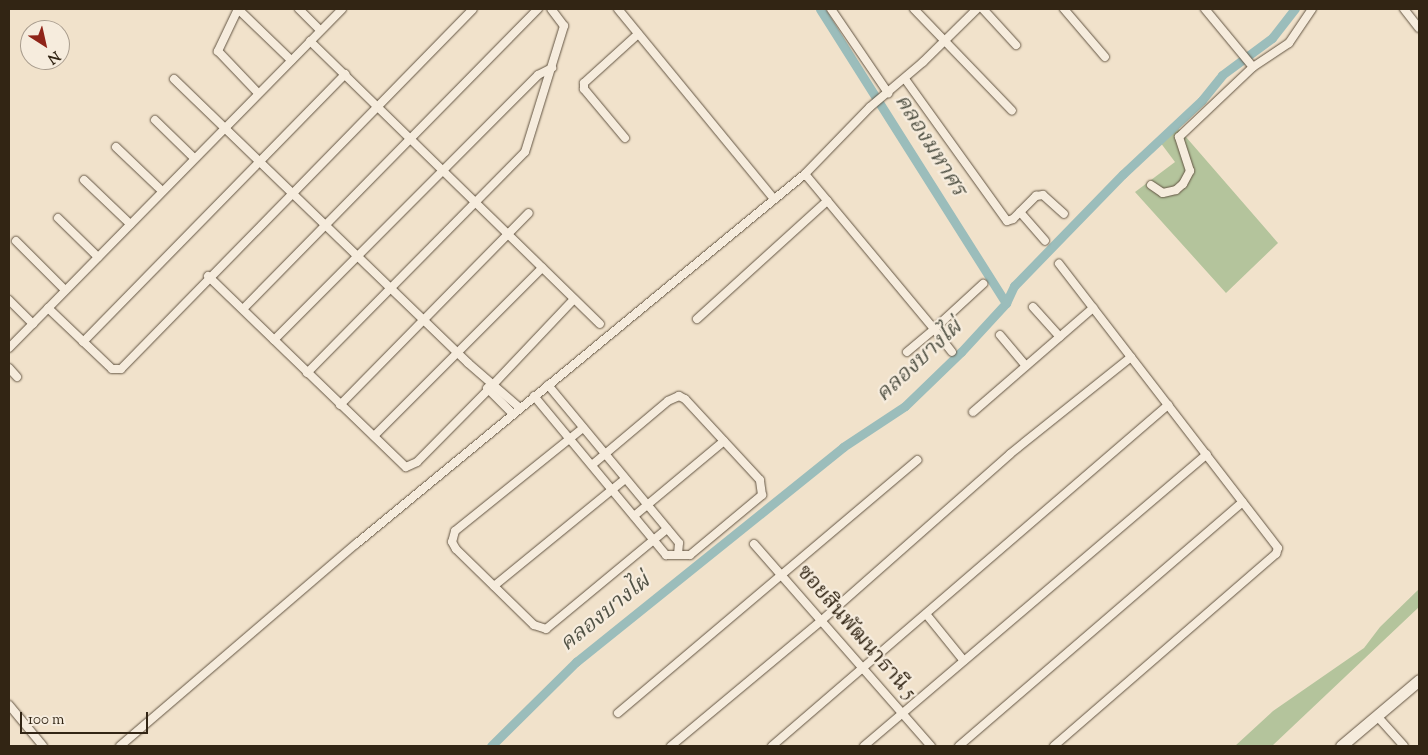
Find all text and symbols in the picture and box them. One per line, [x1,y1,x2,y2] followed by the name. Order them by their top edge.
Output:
[20,20,70,70] north arrow
[43,45,63,68] text: N
[887,90,971,202] water label: คลองมหาศร
[871,315,969,409] water label: คลองบางไผ่
[791,561,921,705] street label: ซอยสินพัฒนาธานี 5
[556,570,656,658] water label: คลองบางไผ่
[22,702,150,734] scale bar
[28,710,64,731] text: 100 m

